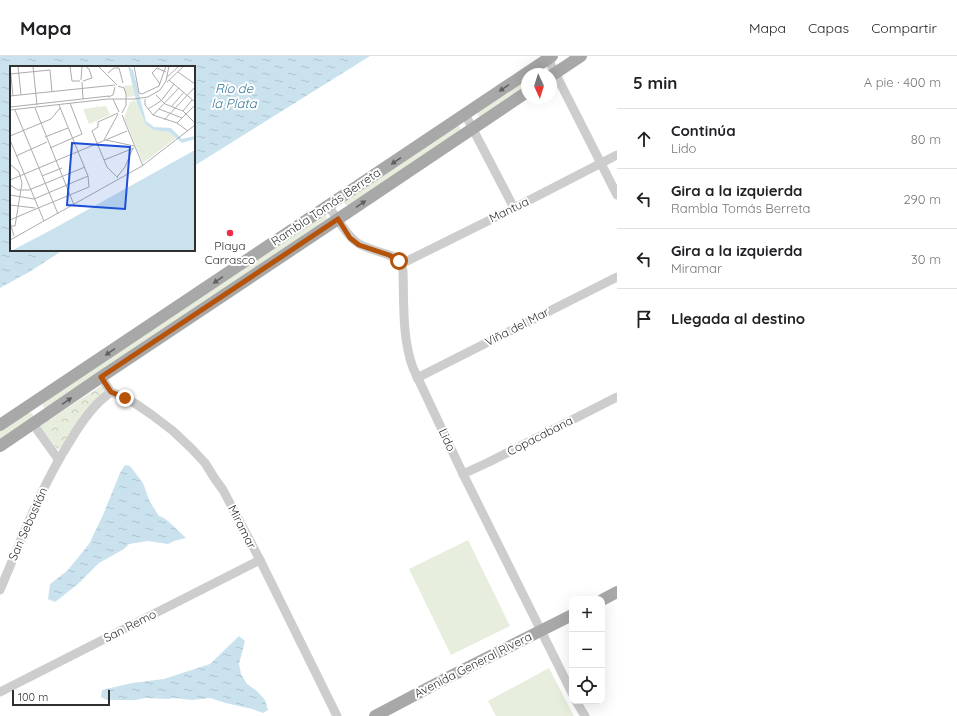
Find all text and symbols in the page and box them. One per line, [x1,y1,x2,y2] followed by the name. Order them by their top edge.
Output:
[20,16,71,40] text: Mapa
[749,19,786,37] text: Mapa
[808,19,849,37] text: Capas
[871,19,937,37] text: Compartir
[10,66,195,251] inset map
[521,68,557,104] north arrow
[633,72,677,93] text: 5 min
[864,74,941,90] text: A pie · 400 m
[211,80,258,111] water label: Río de la Plata
[498,85,510,92] one-way arrow
[671,121,736,140] text: Continúa
[633,128,655,150] icon: ahead
[911,131,941,147] text: 80 m
[671,140,696,156] text: Lido
[390,157,401,165] one-way arrow
[268,164,383,249] street label: Rambla Tomás Berreta
[671,181,803,200] text: Gira a la izquierda
[633,188,655,210] icon: left
[903,191,941,207] text: 290 m
[486,194,531,226] street label: Mantua
[356,200,366,208] one-way arrow
[671,200,810,216] text: Rambla Tomás Berreta
[225,228,235,238] marker: Playa Carrasco
[205,238,255,267] place label: Playa Carrasco
[671,241,803,260] text: Gira a la izquierda
[633,248,655,270] icon: left
[911,251,941,267] text: 30 m
[390,252,408,270] route start
[671,260,722,276] text: Miramar
[213,276,223,284] one-way arrow
[482,304,552,349] street label: Viña del Mar
[633,308,655,330] icon: arrive
[671,309,805,328] text: Llegada al destino
[104,348,115,356] one-way arrow
[116,389,134,407] route end
[62,397,72,405] one-way arrow
[504,413,575,459] street label: Copacabana
[436,426,459,454] street label: Lido
[5,485,50,563] street label: San Sebastián
[225,502,260,551] street label: Miramar
[569,596,605,704] map controls
[569,596,605,632] button: +
[101,606,159,645] street label: San Remo
[412,628,534,701] street label: Avenida General Rivera
[569,632,605,668] button: −
[569,668,605,704] button: locate
[12,688,110,707] scale bar
[18,690,48,704] text: 100 m

